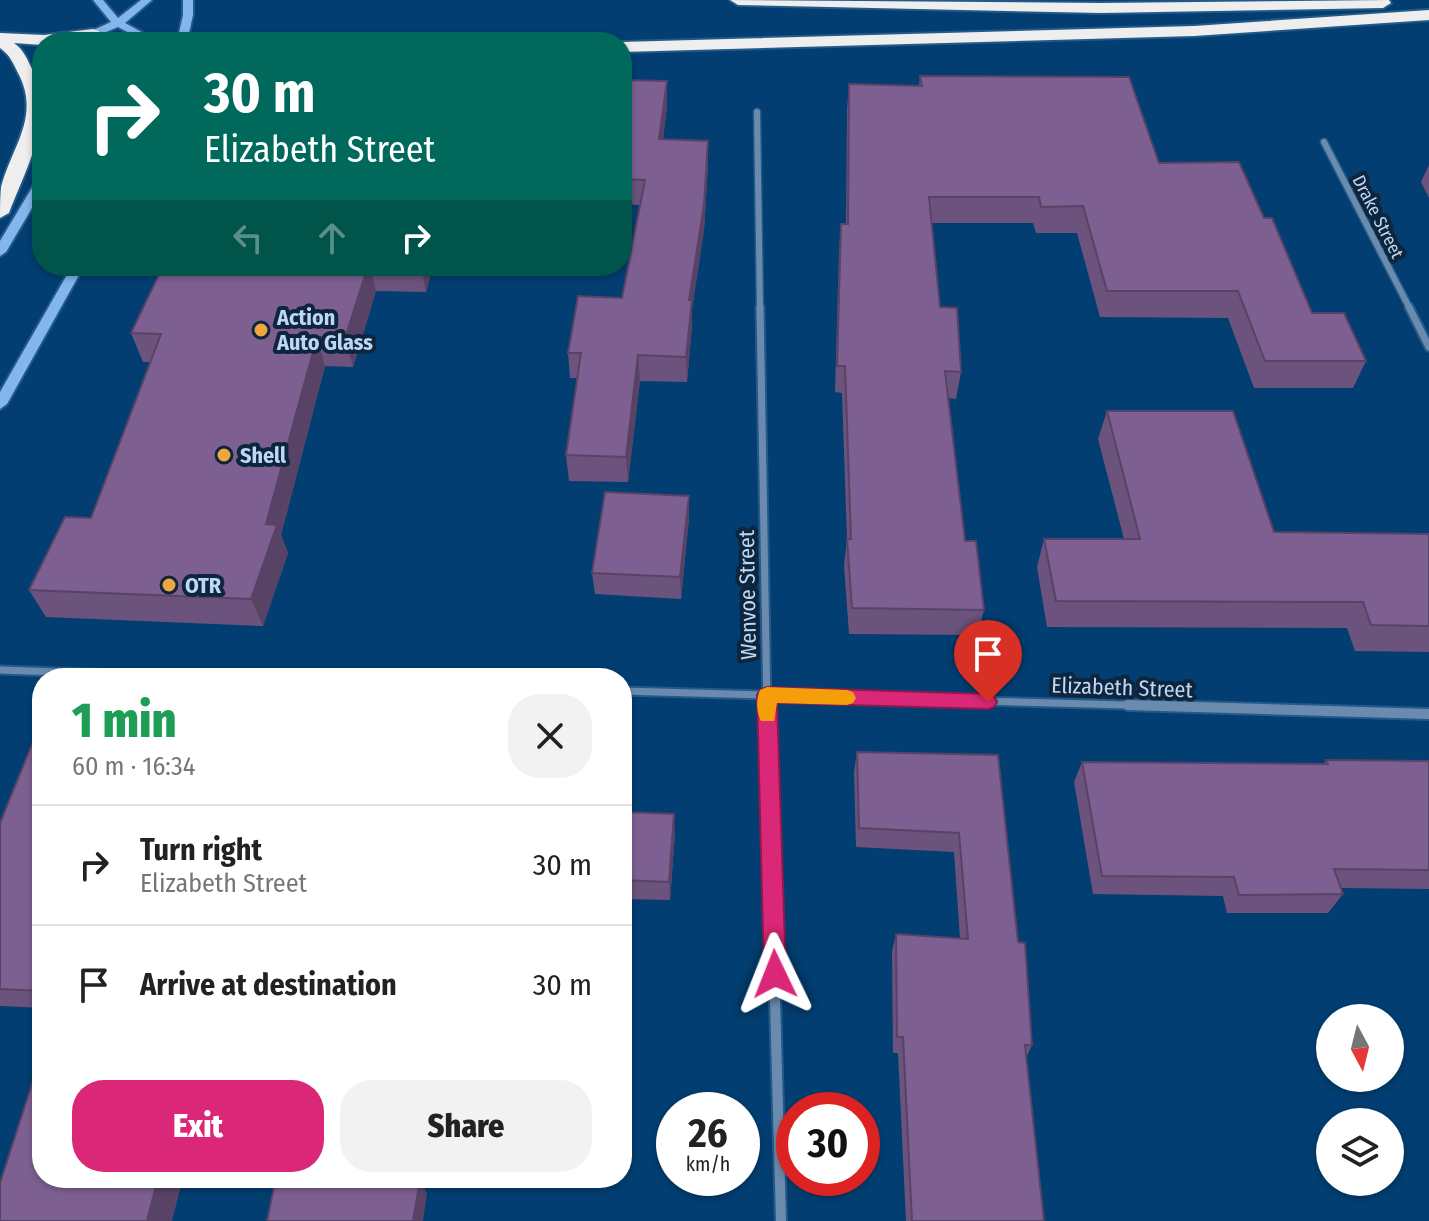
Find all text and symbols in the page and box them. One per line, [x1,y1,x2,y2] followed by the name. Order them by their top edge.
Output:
[204,60,315,127] text: 30 m
[72,64,176,168] icon: right
[204,128,435,172] text: Elizabeth Street
[1348,172,1408,262] street label: Drake Street
[226,216,270,260] icon: left
[310,216,354,260] icon: ahead
[394,216,438,260] icon: right
[276,304,373,356] place label: Action Auto Glass
[252,321,270,339] marker: Action Auto Glass
[240,442,287,469] place label: Shell
[215,446,233,464] marker: Shell
[733,529,762,660] street label: Wenvoe Street
[185,572,222,599] place label: OTR
[160,576,178,594] marker: OTR
[954,620,1022,702] pin
[966,632,1010,676] icon: arrive
[1051,672,1194,703] street label: Elizabeth Street
[72,692,176,750] text: 1 min
[508,694,592,778] button: close
[72,751,195,782] text: 60 m · 16:34
[140,832,262,868] text: Turn right
[72,843,116,887] icon: right
[533,847,592,883] text: 30 m
[140,868,307,899] text: Elizabeth Street
[733,932,817,1016] position arrow
[72,963,116,1007] icon: arrive
[140,967,397,1003] text: Arrive at destination
[533,967,592,1003] text: 30 m
[1316,1004,1404,1092] north arrow
[1316,1004,1404,1196] map controls
[72,1080,324,1172] button: Exit
[340,1080,592,1172] button: Share
[776,1092,880,1196] speed limit sign: 30
[1316,1108,1404,1196] button: layers
[688,1110,728,1158] text: 26
[686,1152,730,1176] text: km/h

